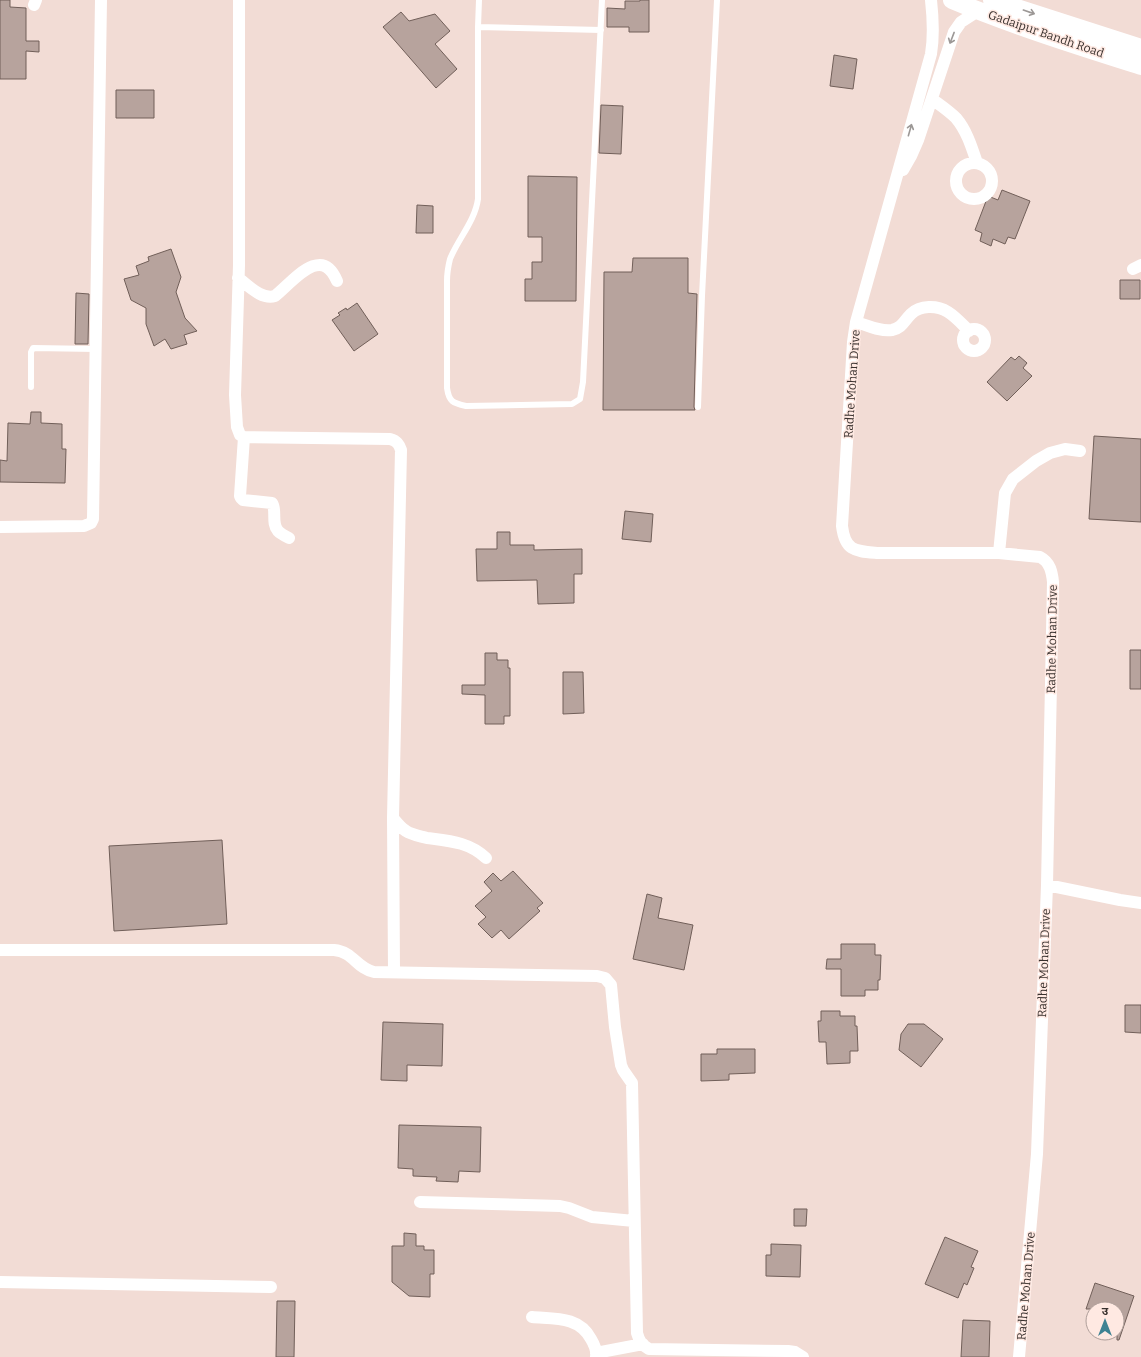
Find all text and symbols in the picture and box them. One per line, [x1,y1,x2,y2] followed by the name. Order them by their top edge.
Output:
[986,8,1106,60] street label: Gadaipur Bandh Road
[1023,9,1035,17] one-way arrow
[947,32,955,44] one-way arrow
[907,124,914,137] one-way arrow
[841,329,863,439] street label: Radhe Mohan Drive
[1044,584,1060,694] street label: Radhe Mohan Drive
[1035,908,1053,1018] street label: Radhe Mohan Drive
[1014,1231,1038,1341] street label: Radhe Mohan Drive
[1085,1301,1125,1341] north arrow
[1102,1305,1109,1318] text: उ

